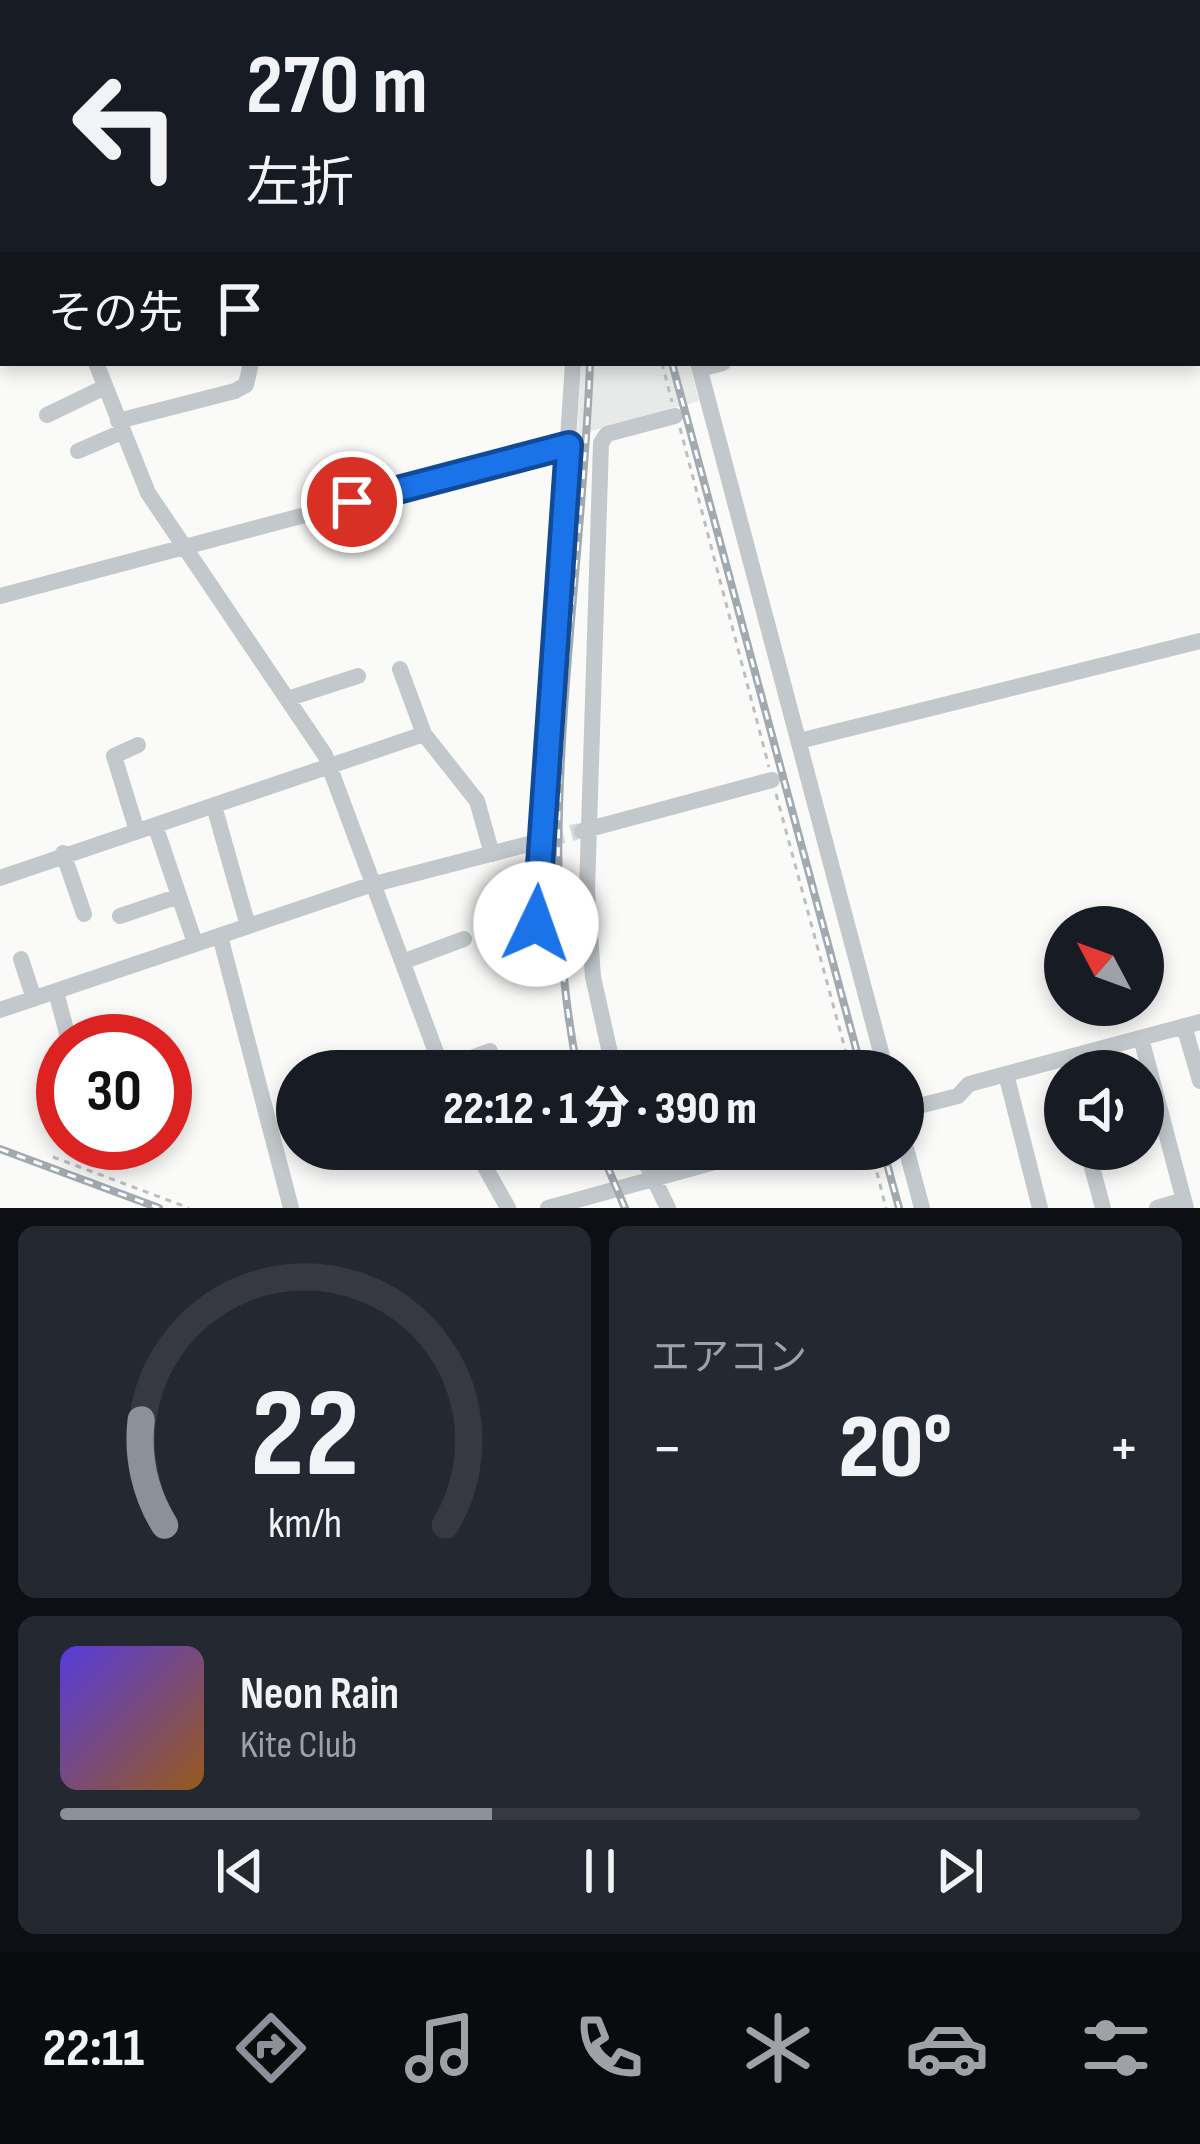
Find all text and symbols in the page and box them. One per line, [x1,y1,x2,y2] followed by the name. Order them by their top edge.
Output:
[246,36,428,137] text: 270 m
[48,48,204,204] icon: left
[246,152,354,217] text: 左折
[207,276,273,342] icon: arrive
[48,287,183,342] text: その先
[301,451,403,553] pin
[319,469,385,535] icon: arrive
[473,861,599,987] position arrow
[1044,906,1164,1026] north arrow
[1044,906,1164,1170] map controls
[36,1014,192,1170] speed limit sign: 30
[1044,1050,1164,1170] button: sound
[443,1082,757,1137] text: 22:12 · 1 分 · 390 m
[651,1335,807,1382] text: エアコン
[250,1362,359,1511] text: 22
[839,1395,952,1503] text: 20°
[651,1410,683,1489] text: −
[1108,1410,1140,1489] text: +
[267,1498,342,1550] text: km/h
[240,1667,399,1722] text: Neon Rain
[240,1722,357,1769] text: Kite Club
[207,1838,273,1904] icon: previous
[567,1838,633,1904] icon: pause
[927,1838,993,1904] icon: next
[229,2006,313,2090] icon: directions
[398,2006,482,2090] icon: music
[567,2006,651,2090] icon: phone
[736,2006,820,2090] icon: climate
[905,2006,989,2090] icon: car
[1074,2006,1158,2090] icon: filters
[42,2016,144,2081] text: 22:11

